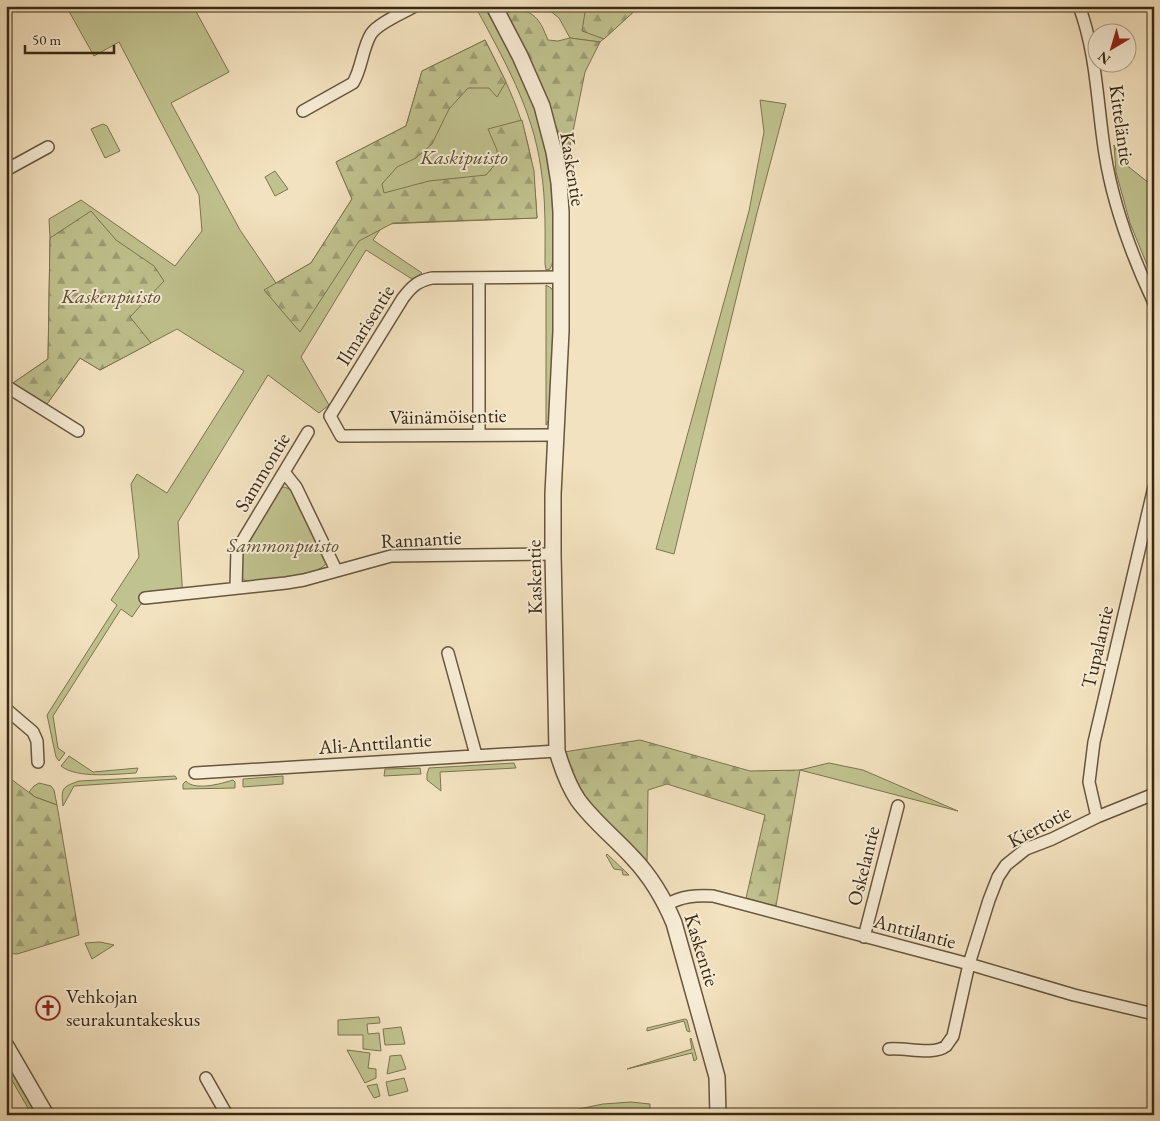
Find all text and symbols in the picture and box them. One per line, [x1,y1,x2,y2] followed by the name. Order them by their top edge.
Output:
[25,22,114,54] scale bar
[1088,22,1138,72] north arrow
[32,30,61,49] text: 50 m
[1093,47,1114,69] text: N
[1103,83,1141,167] street label: Kitteläntie
[554,130,592,208] street label: Kaskentie
[419,144,508,170] park label: Kaskipuisto
[330,280,400,370] street label: Ilmarisentie
[60,283,161,309] park label: Kaskenpuisto
[389,402,507,430] street label: Väinämöisentie
[228,427,296,516] street label: Sammontie
[380,524,462,554] street label: Rannantie
[226,532,339,558] park label: Sammonpuisto
[520,539,548,615] street label: Kaskentie
[1075,603,1119,691] street label: Tupalantie
[317,726,433,760] street label: Ali-Anttilantie
[1003,798,1075,853] street label: Kiertotie
[841,823,885,909] street label: Oskelantie
[870,907,959,955] street label: Anttilantie
[679,910,725,990] street label: Kaskentie
[66,983,200,1032] place label: Vehkojan seurakuntakeskus
[35,995,61,1021] church icon: Vehkojan seurakuntakeskus

